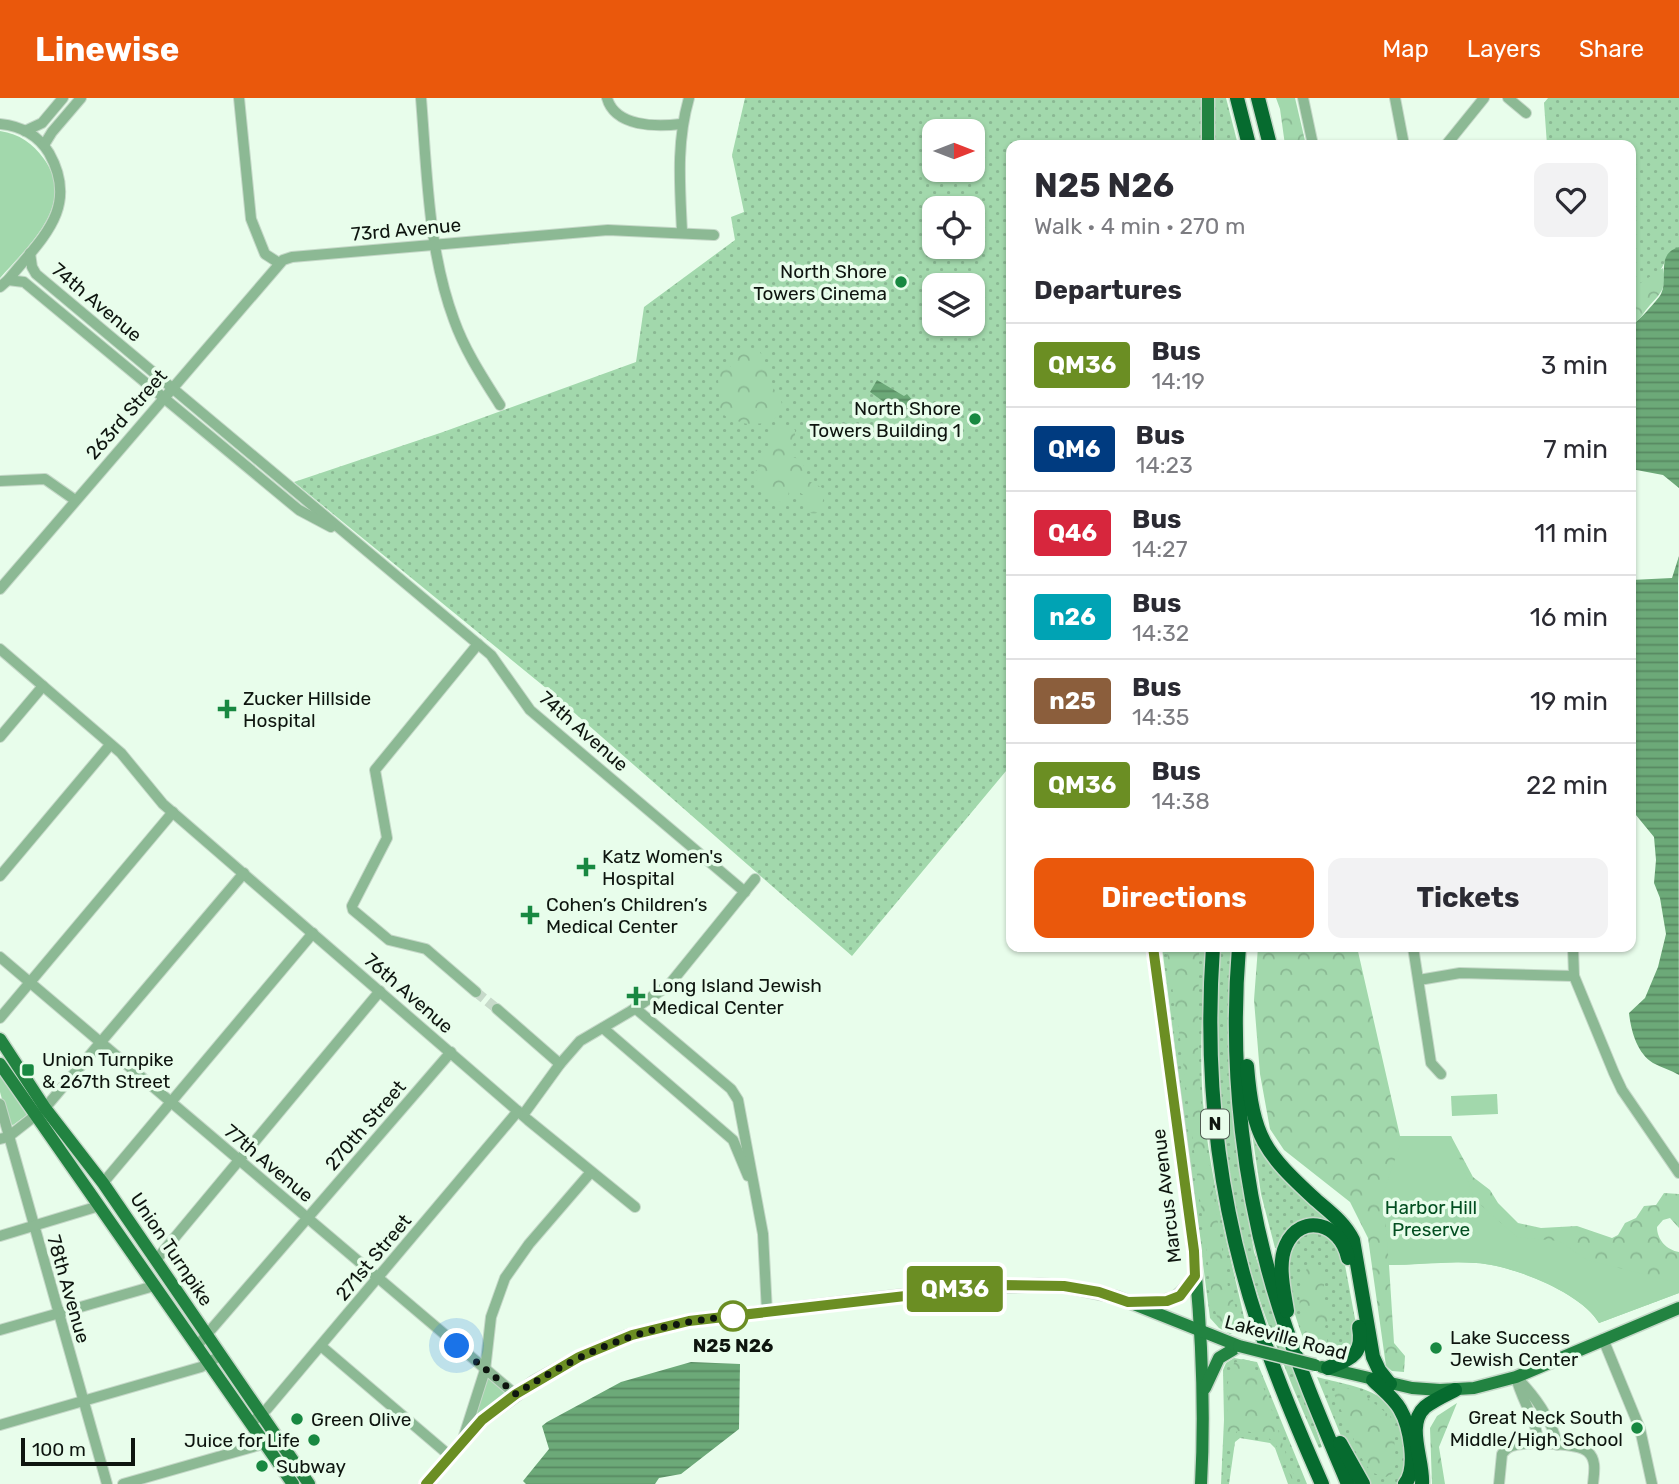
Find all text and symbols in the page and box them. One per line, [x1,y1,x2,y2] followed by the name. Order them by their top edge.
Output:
[35,30,179,69] text: Linewise
[1382,35,1429,63] text: Map
[1467,35,1541,63] text: Layers
[1579,35,1644,63] text: Share
[922,119,985,182] north arrow
[922,119,985,336] map controls
[1534,163,1608,237] button: heart
[1034,166,1174,205] text: N25 N26
[922,196,985,259] button: locate
[1034,212,1245,240] text: Walk · 4 min · 270 m
[350,213,462,246] street label: 73rd Avenue
[47,258,146,347] street label: 74th Avenue
[753,260,887,305] place label: North Shore Towers Cinema
[922,273,985,336] button: layers
[893,274,909,290] marker: North Shore Towers Cinema
[1034,275,1182,306] text: Departures
[1151,336,1201,367] text: Bus
[1541,350,1608,381] text: 3 min
[1048,351,1116,379] text: QM36
[81,364,172,464] street label: 263rd Street
[1151,367,1205,395] text: 14:19
[809,397,961,442] place label: North Shore Towers Building 1
[967,411,983,427] marker: North Shore Towers Building 1
[1136,420,1185,451] text: Bus
[1543,434,1608,465] text: 7 min
[1048,435,1101,463] text: QM6
[1136,451,1193,479] text: 14:23
[1132,504,1181,535] text: Bus
[1534,518,1608,549] text: 11 min
[1048,519,1097,547] text: Q46
[1132,535,1187,563] text: 14:27
[1132,588,1181,619] text: Bus
[1530,602,1608,633] text: 16 min
[1049,603,1096,631] text: n26
[1132,619,1189,647] text: 14:32
[1132,672,1181,703] text: Bus
[534,686,633,776] street label: 74th Avenue
[1530,686,1608,717] text: 19 min
[243,687,371,732] place label: Zucker Hillside Hospital
[1049,687,1096,715] text: n25
[217,699,237,719] marker: Zucker Hillside Hospital
[1132,703,1190,731] text: 14:35
[1151,756,1201,787] text: Bus
[1526,770,1608,801] text: 22 min
[1048,771,1116,799] text: QM36
[1151,787,1210,815] text: 14:38
[602,845,723,890] place label: Katz Women's Hospital
[576,857,596,877] marker: Katz Women's Hospital
[1034,858,1314,938] button: Directions
[1328,858,1608,938] button: Tickets
[546,893,707,938] place label: Cohen’s Children’s Medical Center
[520,905,540,925] marker: Cohen’s Children’s Medical Center
[359,949,458,1038] street label: 76th Avenue
[652,974,822,1019] place label: Long Island Jewish Medical Center
[626,986,646,1006] marker: Long Island Jewish Medical Center
[42,1048,174,1093] place label: Union Turnpike & 267th Street
[20,1062,36,1078] marker: Union Turnpike & 267th Street
[320,1075,411,1175] street label: 270th Street
[1201,1110,1229,1139] road number: N
[219,1119,318,1207] street label: 77th Avenue
[1147,1128,1186,1264] street label: Marcus Avenue
[125,1188,218,1310] street label: Union Turnpike
[1385,1196,1477,1241] park label: Harbor Hill Preserve
[331,1209,417,1305] street label: 271st Street
[42,1232,95,1346] street label: 78th Avenue
[906,1266,1004,1312] line badge: QM36
[921,1275,989,1303] text: QM36
[718,1301,748,1331] marker: N25 N26
[1222,1310,1349,1365] street label: Lakeville Road
[1450,1326,1579,1371] place label: Lake Success Jewish Center
[439,1328,474,1363] your location
[693,1334,773,1357] place label: N25 N26
[1428,1340,1444,1356] marker: Lake Success Jewish Center
[1450,1406,1623,1451] place label: Great Neck South Middle/High School
[311,1408,411,1431] place label: Green Olive
[289,1411,305,1427] marker: Green Olive
[1629,1420,1645,1436] marker: Great Neck South Middle/High School
[184,1429,300,1452] place label: Juice for Life
[306,1432,322,1448] marker: Juice for Life
[21,1435,135,1467] scale bar
[32,1438,86,1461] text: 100 m
[276,1455,346,1478] place label: Subway
[254,1458,270,1474] marker: Subway

